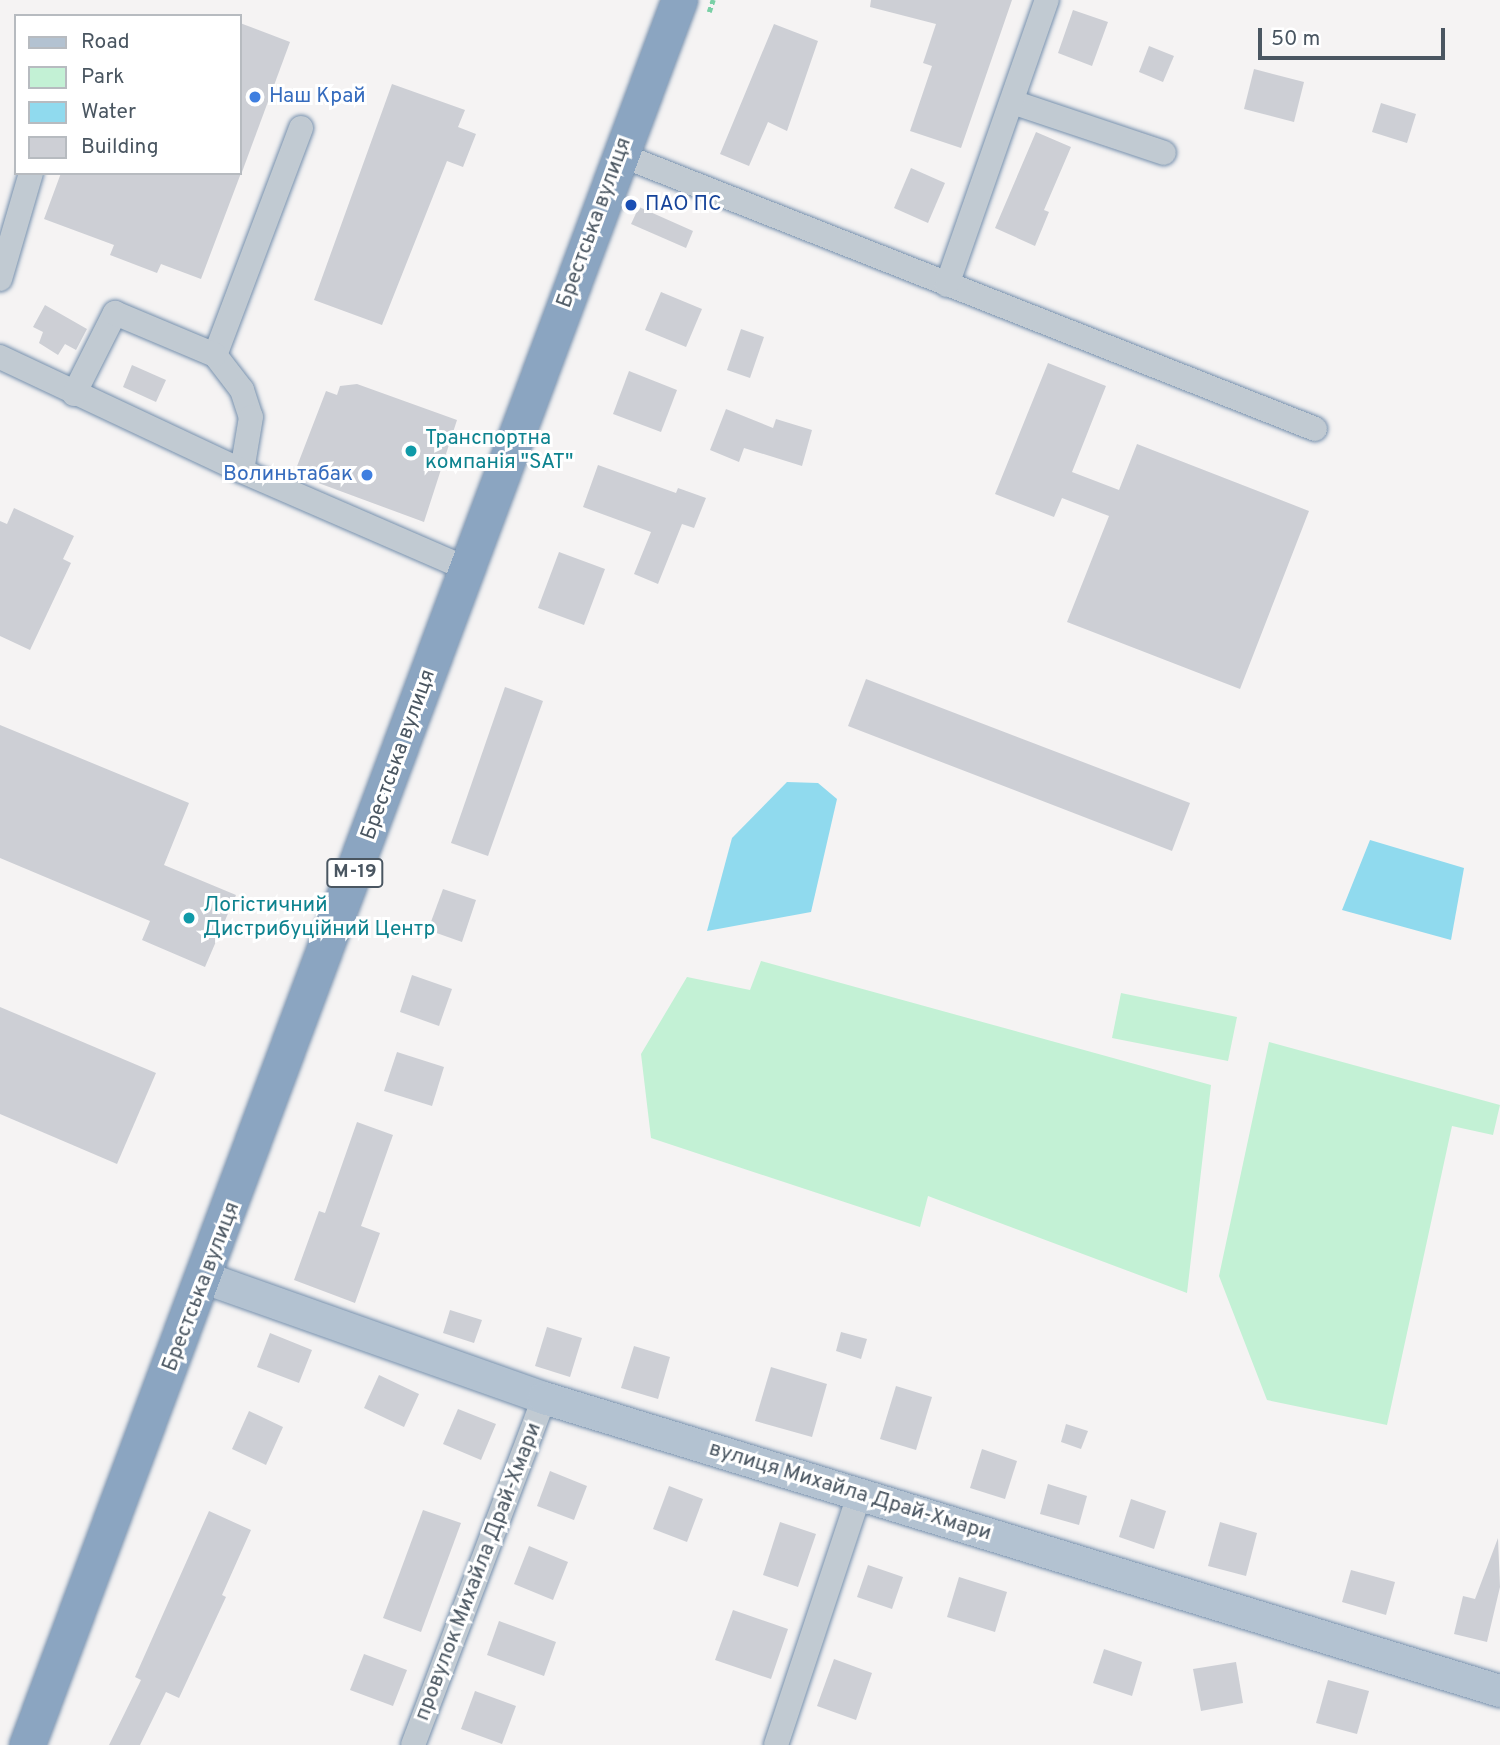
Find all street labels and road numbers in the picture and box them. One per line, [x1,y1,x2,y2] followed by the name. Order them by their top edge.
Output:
[552,134,638,312] street label: Брестська вулиця
[356,666,442,844] street label: Брестська вулиця
[325,858,385,888] road number: М-19
[158,1199,246,1375] street label: Брестська вулиця
[410,1420,548,1724] street label: провулок Михайла Драй-Хмари
[706,1437,994,1547] street label: вулиця Михайла Драй-Хмари

